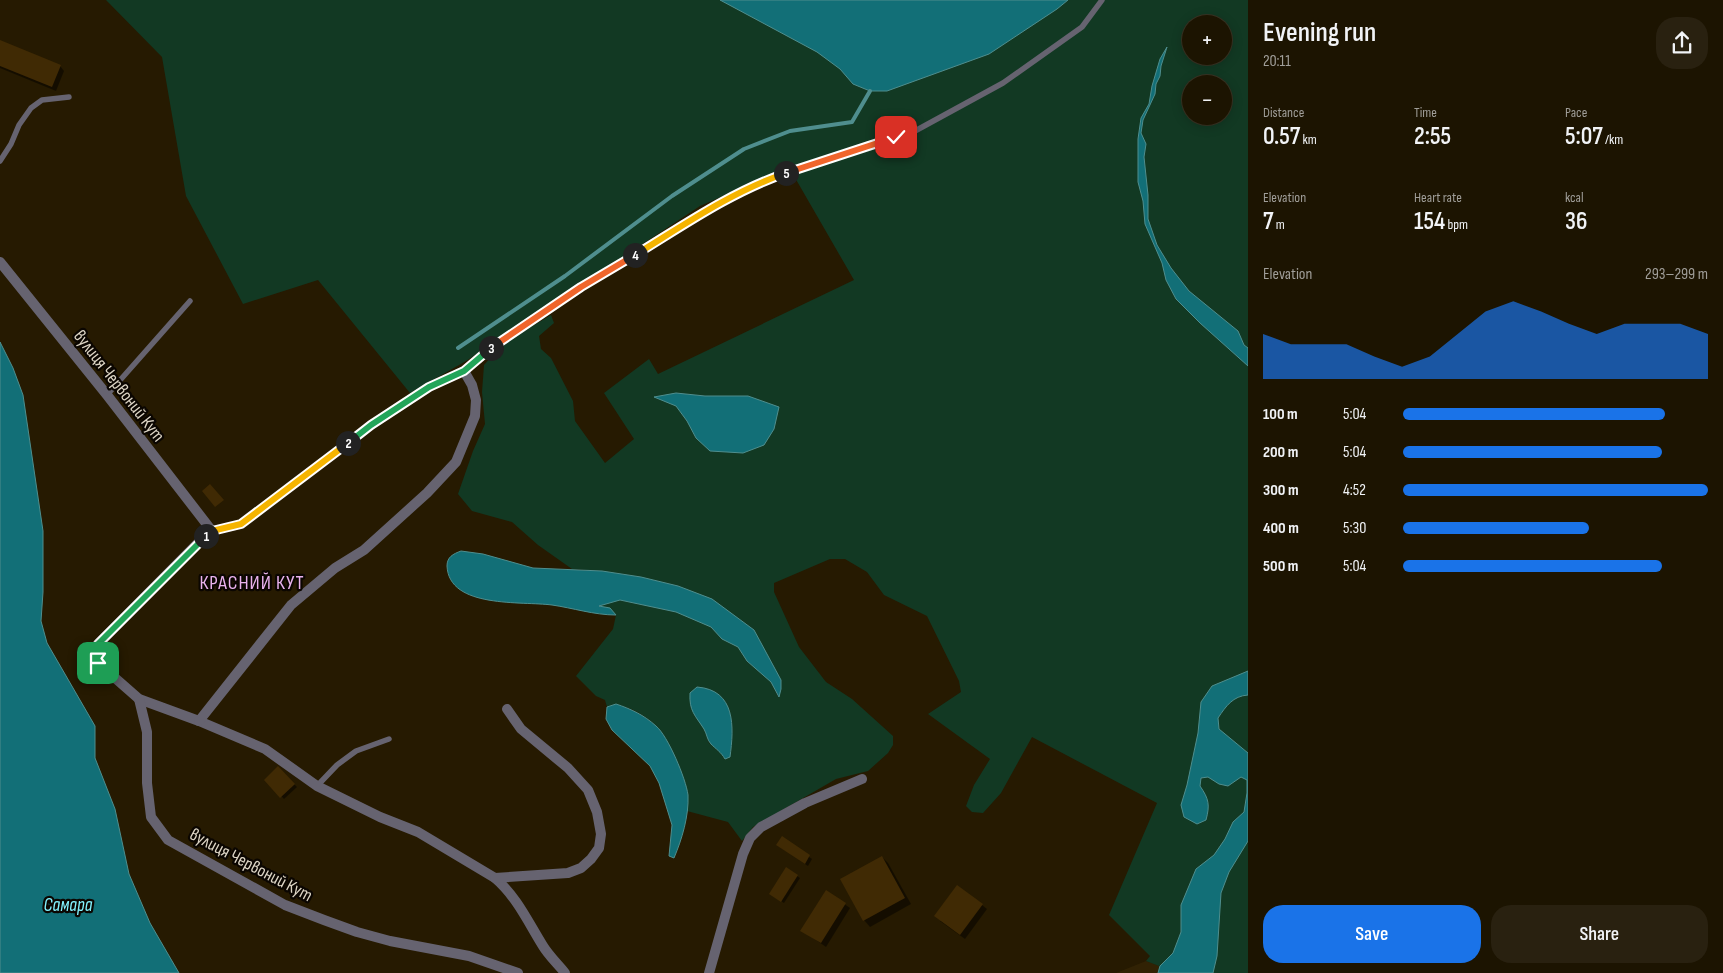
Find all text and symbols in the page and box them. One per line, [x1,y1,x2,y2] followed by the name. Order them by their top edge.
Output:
[1182,15,1232,125] map controls
[1182,15,1232,65] button: +
[1263,16,1376,49] text: Evening run
[1656,17,1708,69] button: share
[1263,52,1291,71] text: 20:11
[1182,75,1232,125] button: −
[1263,104,1304,121] text: Distance
[1414,104,1437,121] text: Time
[1565,104,1587,121] text: Pace
[875,116,917,158] pin
[1263,121,1300,152] text: 0.57
[1414,121,1451,152] text: 2:55
[1565,121,1603,152] text: 5:07
[882,123,910,151] icon: check
[1300,131,1317,148] text: km
[1603,131,1623,148] text: /km
[774,160,798,186] pin: 5
[783,165,790,182] text: 5
[1263,189,1306,206] text: Elevation
[1414,189,1462,206] text: Heart rate
[1565,189,1584,206] text: kcal
[1263,206,1274,237] text: 7
[1414,206,1445,237] text: 154
[1565,206,1587,237] text: 36
[1274,216,1285,233] text: m
[1445,216,1468,233] text: bpm
[622,242,648,268] pin: 4
[632,247,639,264] text: 4
[1263,265,1312,284] text: Elevation
[1645,265,1708,284] text: 293–299 m
[69,326,169,446] street label: вулиця Червоний Кут
[478,336,504,360] pin: 3
[488,340,495,357] text: 3
[1263,405,1298,424] text: 100 m
[1343,405,1366,424] text: 5:04
[336,430,360,456] pin: 2
[345,435,352,452] text: 2
[1263,443,1298,462] text: 200 m
[1343,443,1366,462] text: 5:04
[1263,481,1299,500] text: 300 m
[1343,481,1366,500] text: 4:52
[1263,519,1299,538] text: 400 m
[1343,519,1366,538] text: 5:30
[194,524,218,548] pin: 1
[204,528,209,545] text: 1
[1263,557,1298,576] text: 500 m
[1343,557,1366,576] text: 5:04
[199,571,305,595] district label: КРАСНИЙ КУТ
[77,642,119,684] pin
[84,649,112,677] icon: arrive
[186,824,316,906] street label: вулиця Червоний Кут
[44,894,93,917] water label: Самара
[1263,905,1481,963] button: Save
[1491,905,1708,963] button: Share

